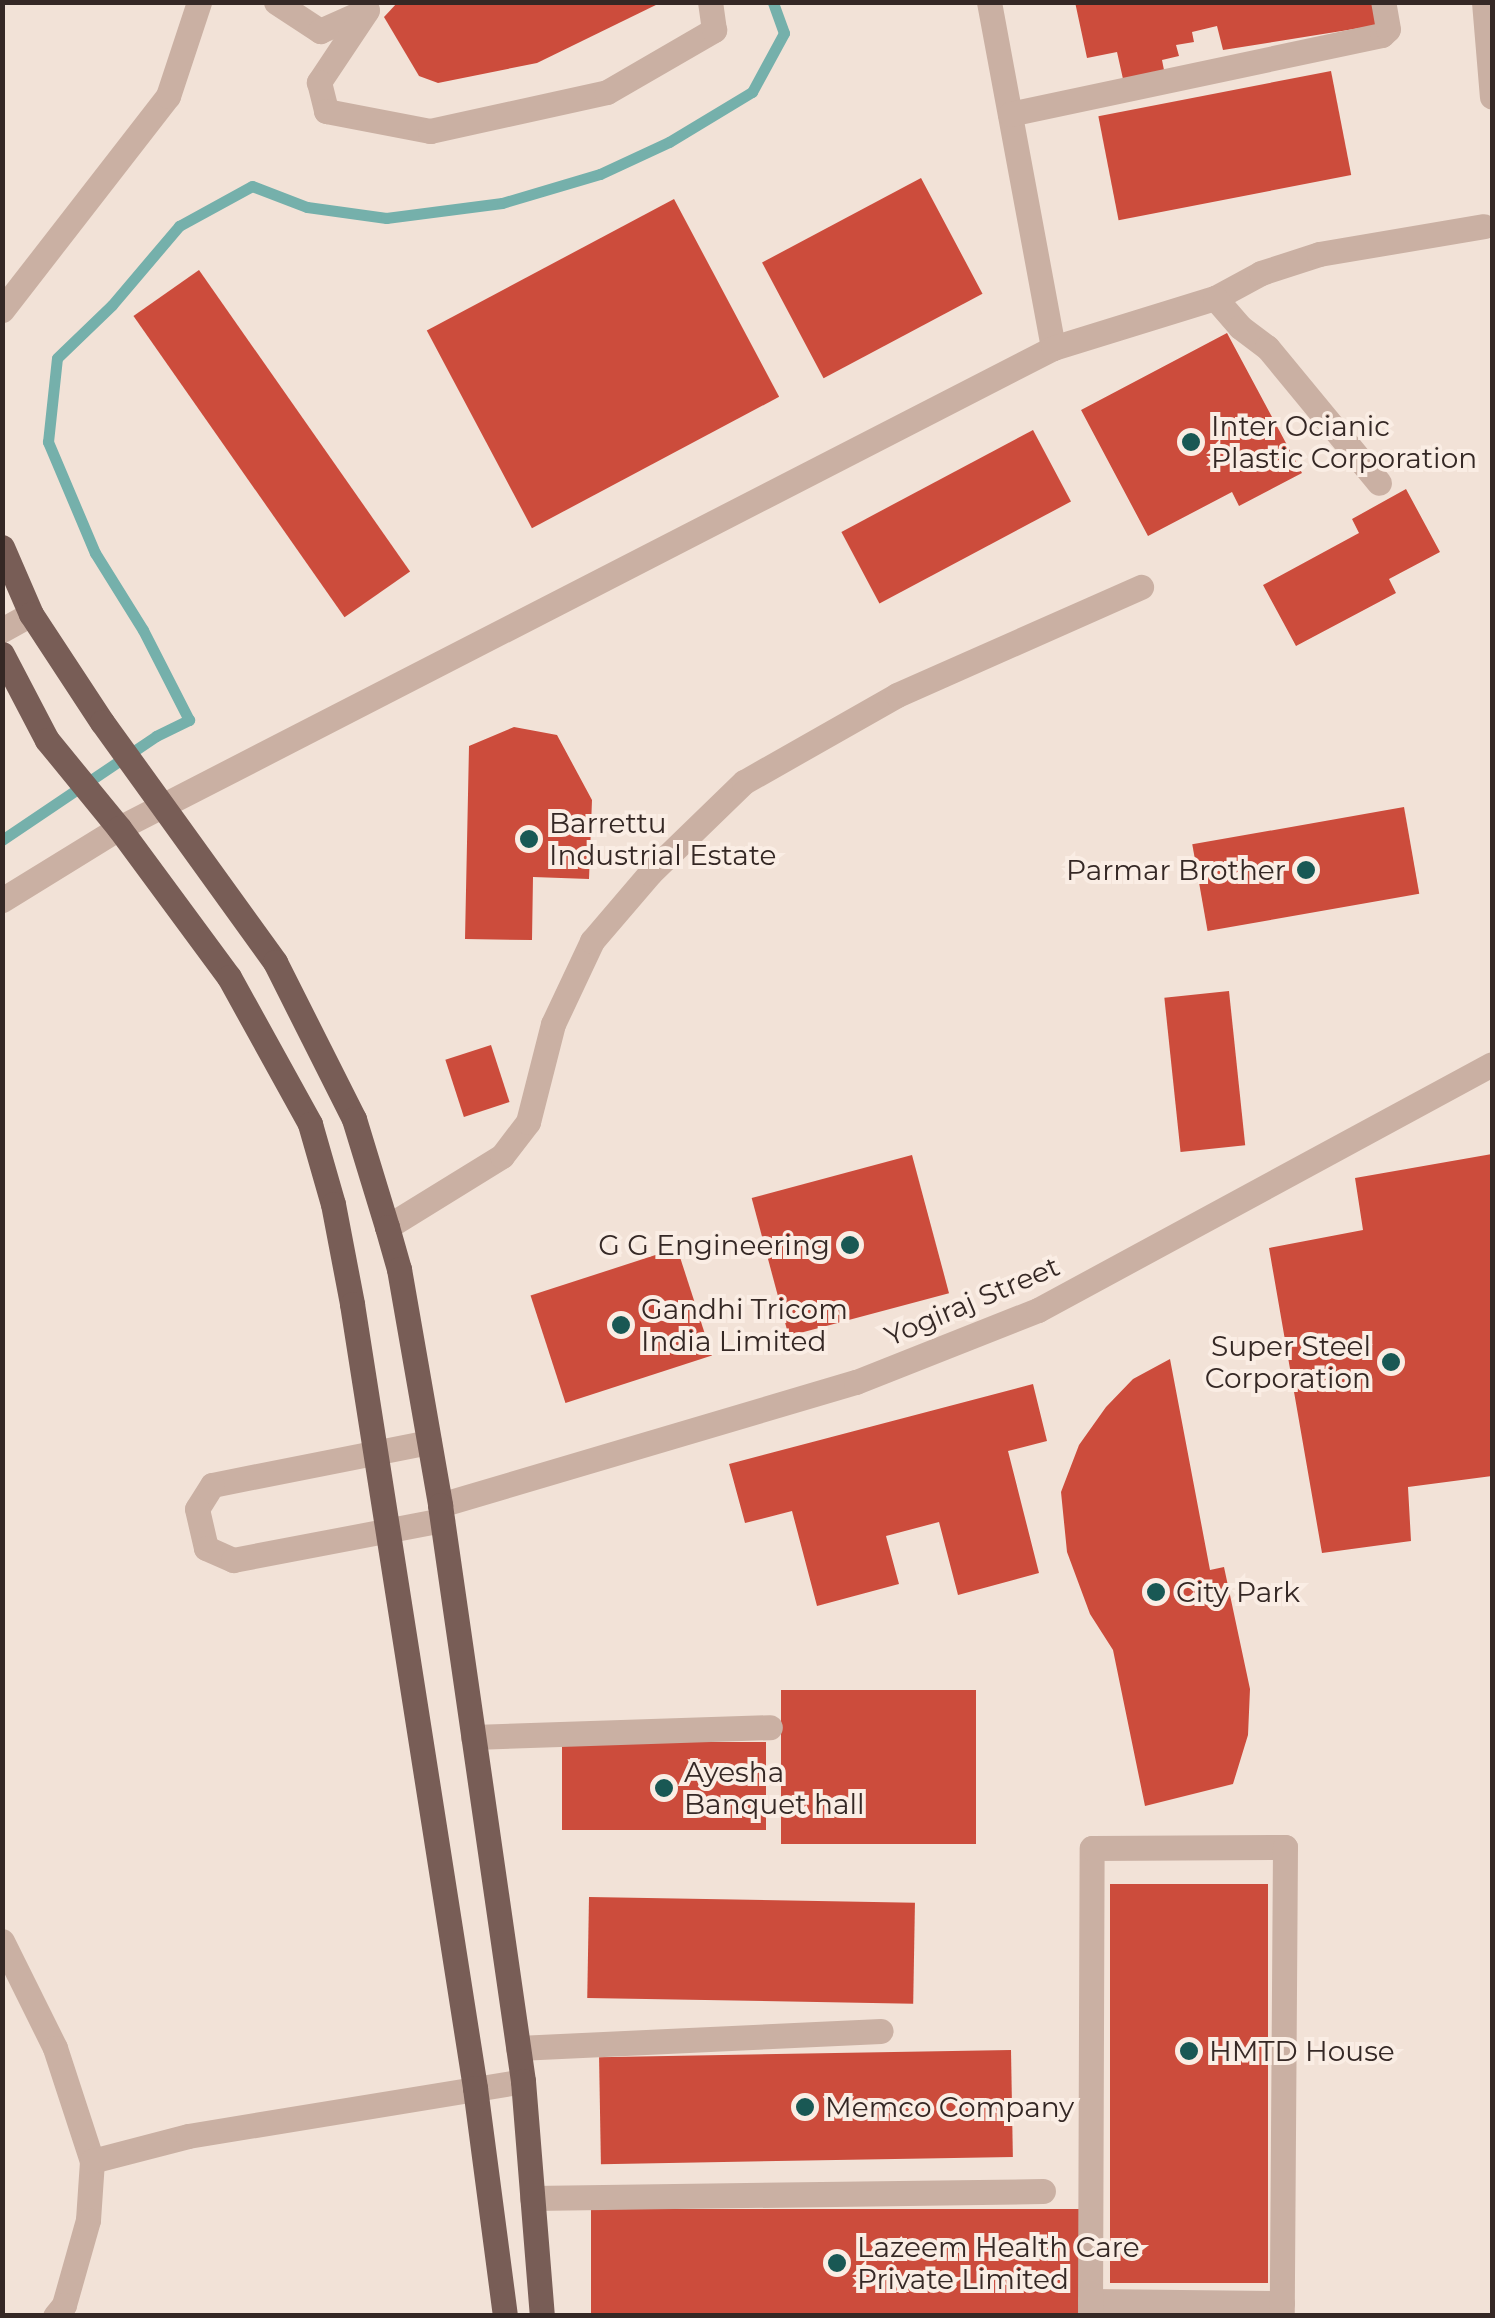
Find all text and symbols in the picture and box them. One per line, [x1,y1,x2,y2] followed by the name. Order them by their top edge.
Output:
[1211,409,1477,475] place label: Inter Ocianic Plastic Corporation
[1180,431,1202,453] marker: Inter Ocianic Plastic Corporation
[549,806,776,872] place label: Barrettu Industrial Estate
[518,828,540,850] marker: Barrettu Industrial Estate
[1066,853,1286,887] place label: Parmar Brother
[1295,859,1317,881] marker: Parmar Brother
[598,1228,830,1262] place label: G G Engineering
[839,1234,861,1256] marker: G G Engineering
[880,1249,1064,1353] street label: Yogiraj Street
[641,1292,848,1358] place label: Gandhi Tricom India Limited
[610,1314,632,1336] marker: Gandhi Tricom India Limited
[1205,1329,1371,1395] place label: Super Steel Corporation
[1380,1351,1402,1373] marker: Super Steel Corporation
[1176,1575,1300,1609] place label: City Park
[1145,1581,1167,1603] marker: City Park
[684,1755,864,1821] place label: Ayesha Banquet hall
[653,1777,675,1799] marker: Ayesha Banquet hall
[1209,2034,1395,2068] place label: HMTD House
[1178,2040,1200,2062] marker: HMTD House
[825,2090,1074,2124] place label: Memco Company
[794,2096,816,2118] marker: Memco Company
[857,2230,1140,2296] place label: Lazeem Health Care Private Limited
[826,2252,848,2274] marker: Lazeem Health Care Private Limited

